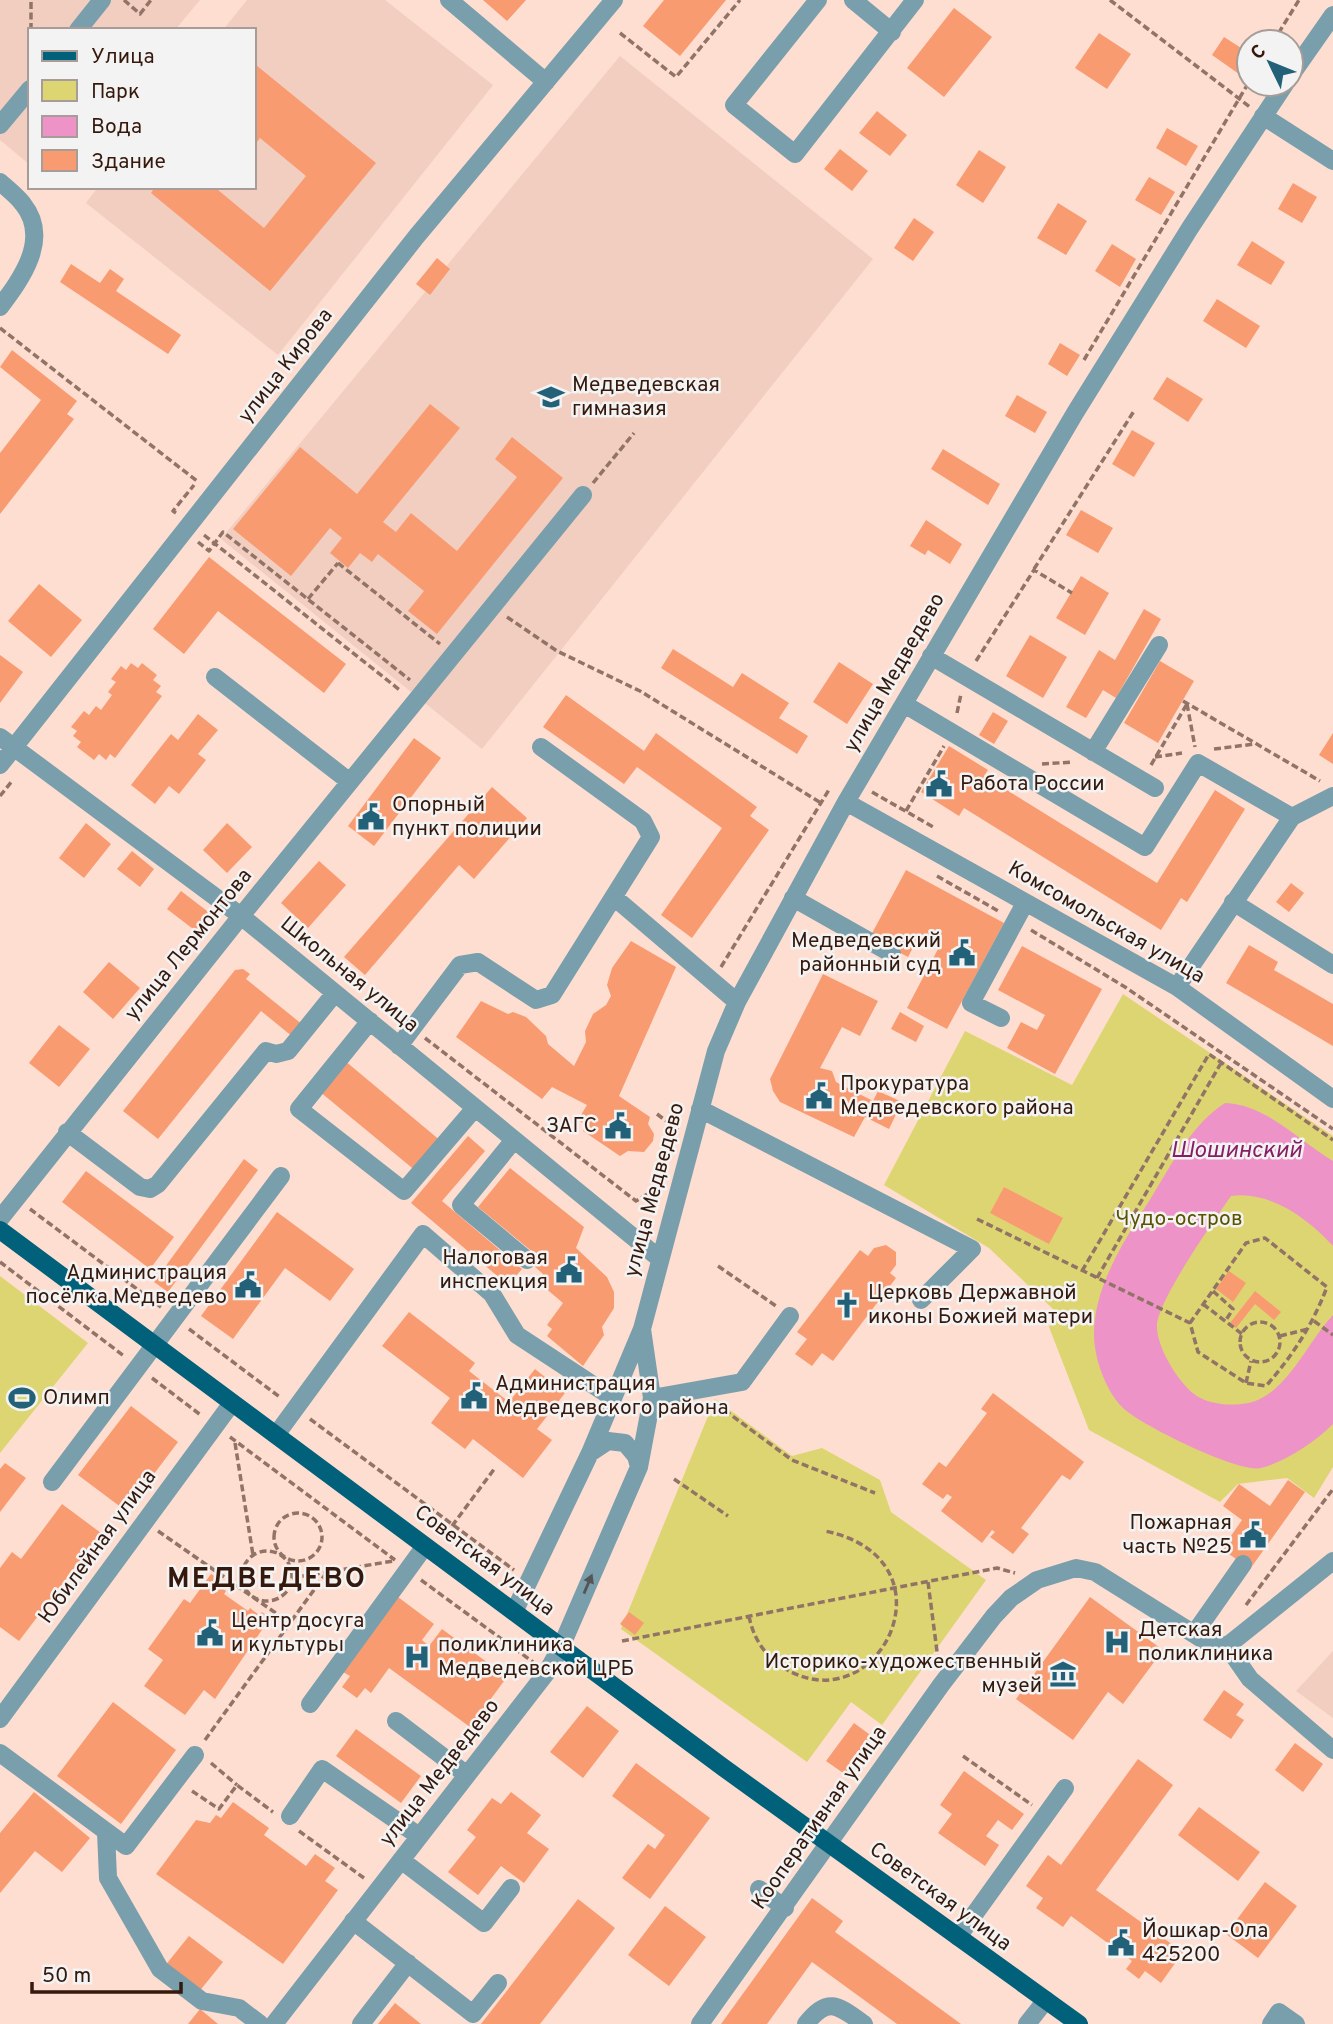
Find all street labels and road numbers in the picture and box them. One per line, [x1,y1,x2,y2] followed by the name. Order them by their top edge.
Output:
[233,303,339,429] street label: улица Кирова
[838,588,952,758] street label: улица Медведево
[1003,856,1209,990] street label: Комсомольская улица
[119,863,259,1027] street label: улица Лермонтова
[274,911,424,1039] street label: Школьная улица
[619,1100,691,1280] street label: улица Медведево
[33,1465,163,1629] street label: Юбилейная улица
[408,1499,560,1623] street label: Советская улица
[374,1694,506,1852] street label: улица Медведево
[746,1721,894,1915] street label: Кооперативная улица
[864,1836,1016,1958] street label: Советская улица

